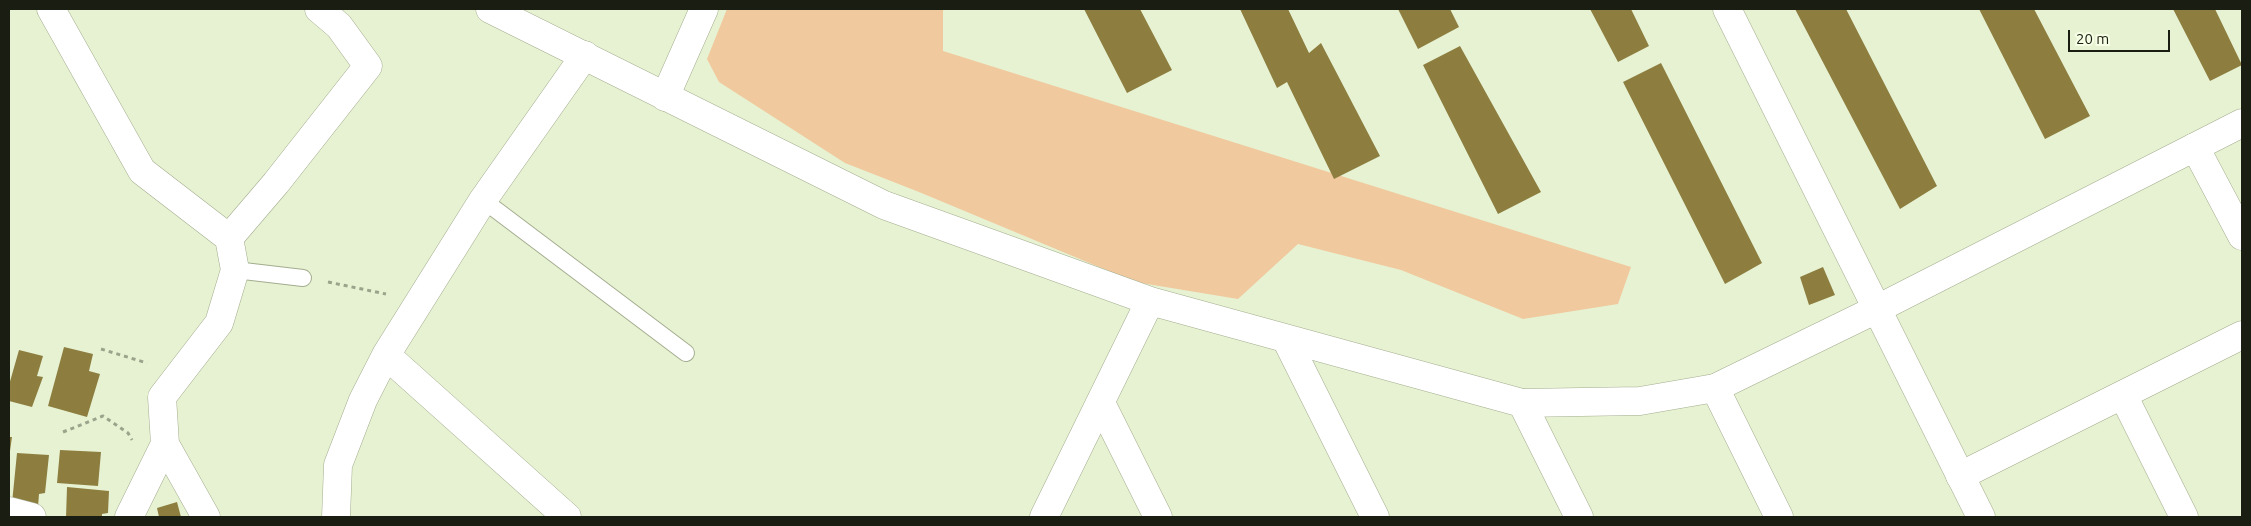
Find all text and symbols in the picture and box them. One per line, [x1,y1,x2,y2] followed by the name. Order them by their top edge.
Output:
[2071,20,2174,52] scale bar
[2076,30,2109,47] text: 20 m

